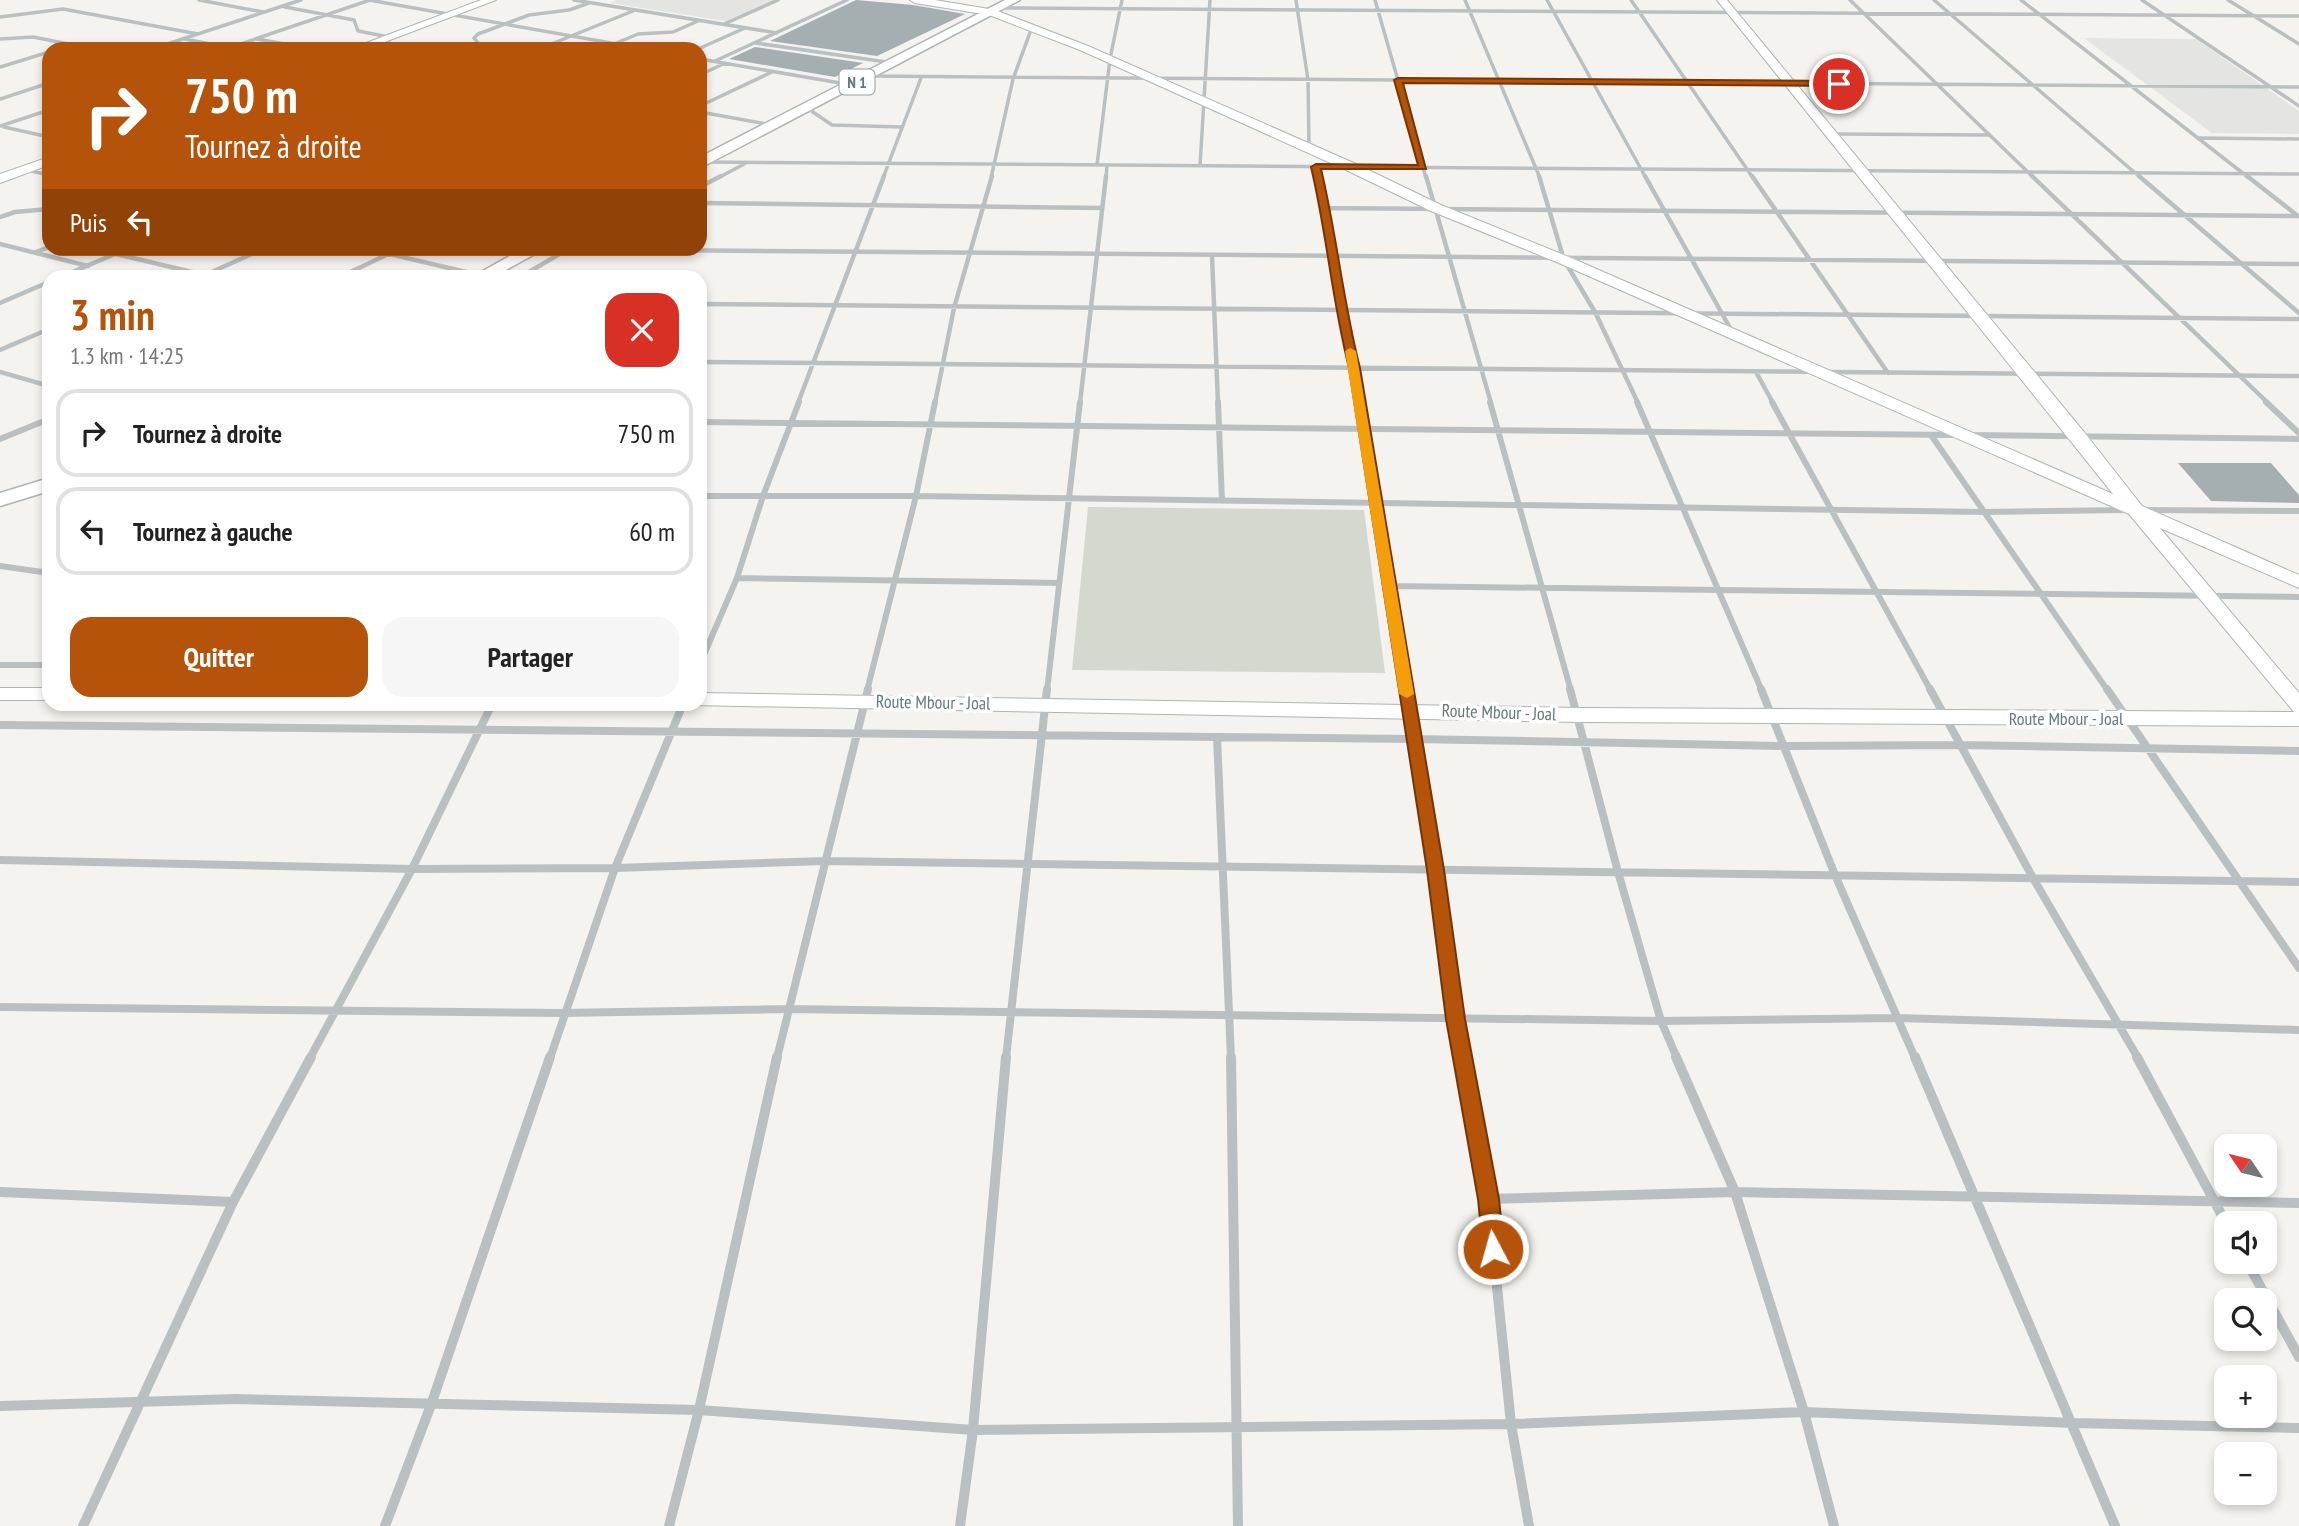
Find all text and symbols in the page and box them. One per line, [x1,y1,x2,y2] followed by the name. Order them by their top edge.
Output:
[1809,54,1869,114] pin
[185,63,298,127] text: 750 m
[1820,65,1858,103] icon: arrive
[840,69,874,94] road number: N 1
[70,70,161,161] icon: right
[185,125,362,167] text: Tournez à droite
[121,203,159,241] icon: left
[70,206,107,239] text: Puis
[70,287,155,342] text: 3 min
[605,293,679,367] button: close
[70,341,184,370] text: 1.3 km · 14:25
[74,414,112,452] icon: right
[133,417,282,450] text: Tournez à droite
[617,417,675,450] text: 750 m
[74,512,112,550] icon: left
[133,515,293,548] text: Tournez à gauche
[629,515,675,548] text: 60 m
[70,617,368,697] button: Quitter
[382,617,679,697] button: Partager
[876,690,991,715] street label: Route Mbour - Joal
[1441,699,1557,726] street label: Route Mbour - Joal
[2009,707,2124,730] street label: Route Mbour - Joal
[2214,1134,2277,1197] north arrow
[2214,1134,2277,1505] map controls
[2214,1211,2277,1274] button: sound
[1456,1212,1530,1286] position arrow
[2214,1288,2277,1351] button: search
[2214,1365,2277,1428] button: +
[2214,1442,2277,1505] button: −

